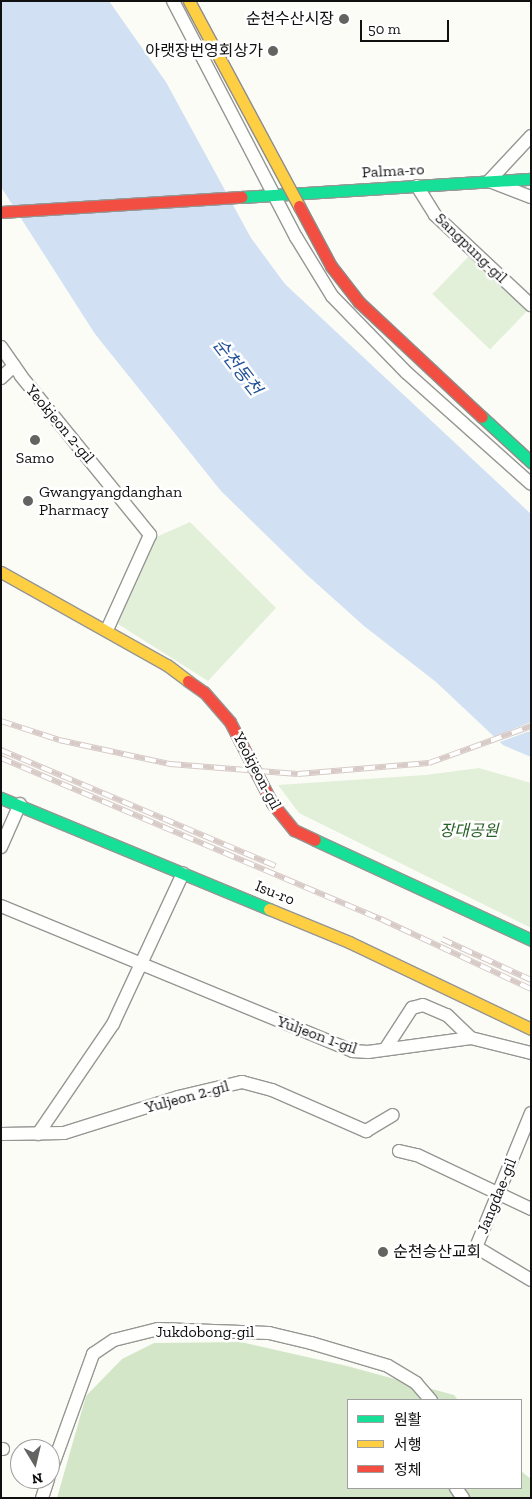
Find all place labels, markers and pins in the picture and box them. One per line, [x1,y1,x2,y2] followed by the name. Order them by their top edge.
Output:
[246,9,334,29] place label: 순천수산시장
[338,13,350,25] marker: 순천수산시장
[145,41,263,61] place label: 아랫장번영회상가
[267,45,279,57] marker: 아랫장번영회상가
[29,434,41,446] marker: Samo
[16,448,54,468] place label: Samo
[39,482,182,520] place label: Gwangyangdanghan Pharmacy
[21,494,35,508] marker: Gwangyangdanghan Pharmacy
[393,1242,481,1262] place label: 순천승산교회
[377,1246,389,1258] marker: 순천승산교회

